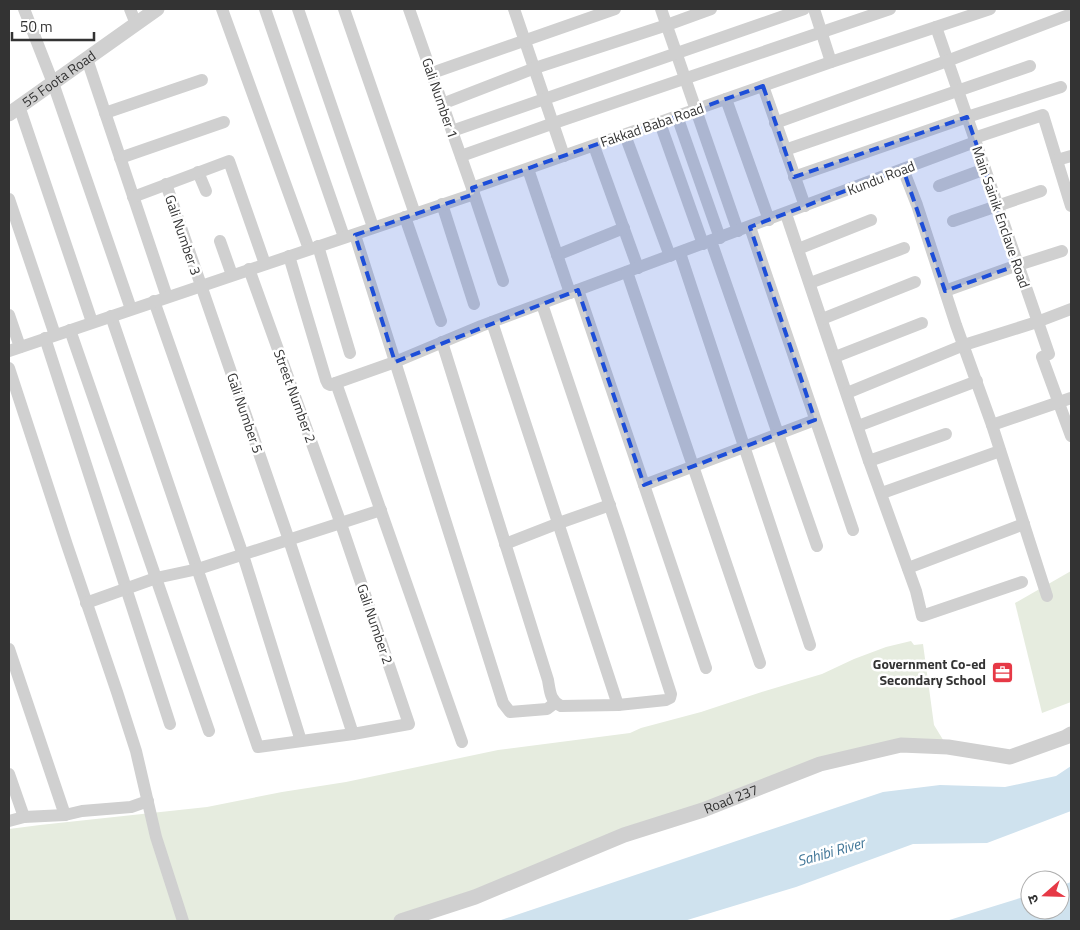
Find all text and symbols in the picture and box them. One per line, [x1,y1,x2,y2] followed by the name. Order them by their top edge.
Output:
[12,10,95,42] scale bar
[20,15,53,38] text: 50 m
[17,45,100,112] street label: 55 Foota Road
[417,55,464,141] street label: Gali Number 1
[597,97,706,152] street label: Fakkad Baba Road
[967,143,1036,291] street label: Main Sainik Enclave Road
[844,155,918,200] street label: Kundu Road
[160,192,207,278] street label: Gali Number 3
[269,346,322,445] street label: Street Number 2
[222,370,269,456] street label: Gali Number 5
[352,581,399,667] street label: Gali Number 2
[873,653,986,690] place label: Government Co-ed Secondary School
[990,660,1014,684] office icon: Government Co-ed Secondary School
[700,778,761,819] street label: Road 237
[794,830,869,872] water label: Sahibi River
[1020,870,1070,920] north arrow
[1021,891,1044,907] text: उ

